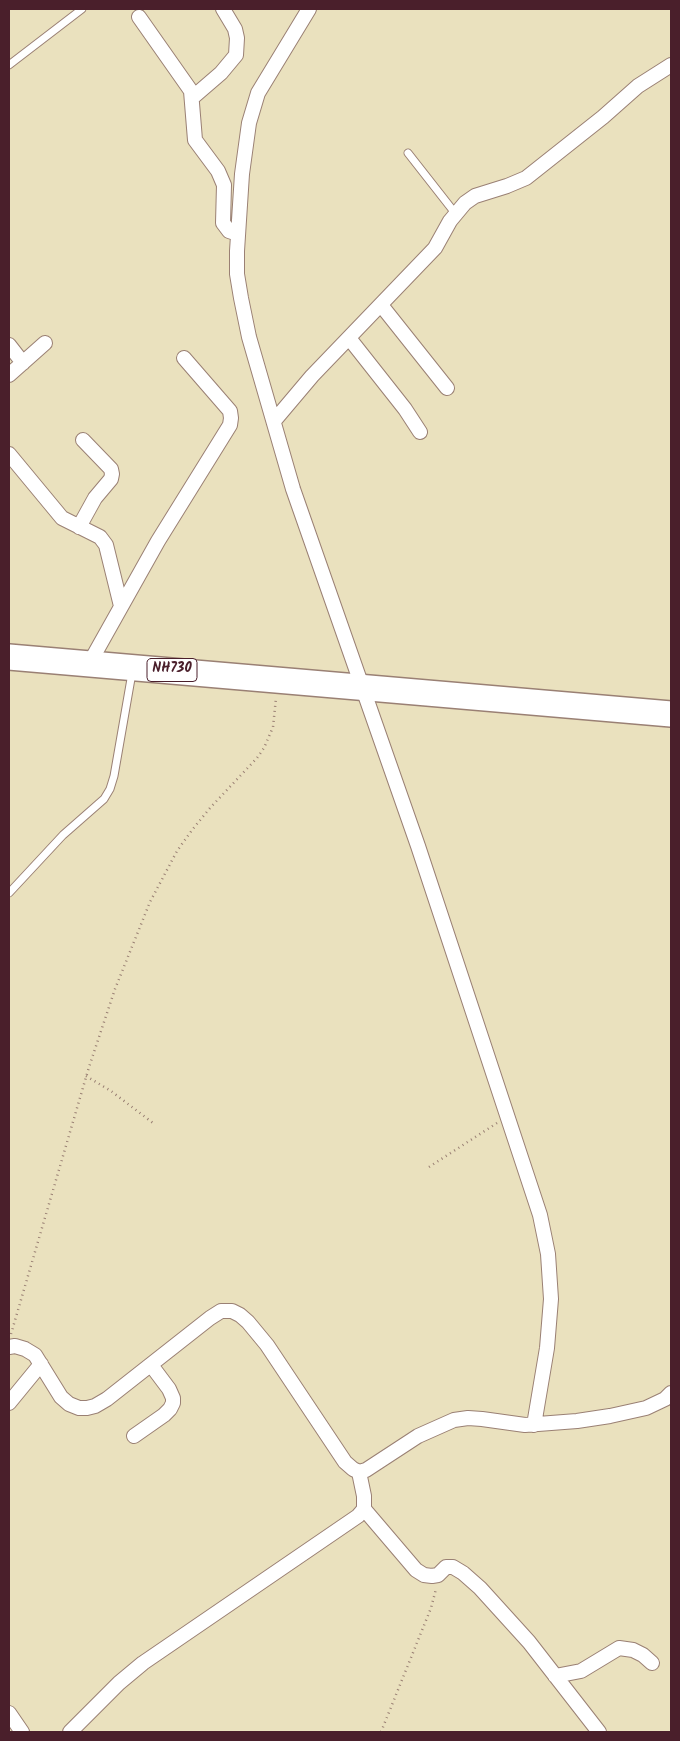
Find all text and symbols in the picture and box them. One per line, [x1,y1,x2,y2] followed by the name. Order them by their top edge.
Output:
[147,658,197,682] road number: NH730

